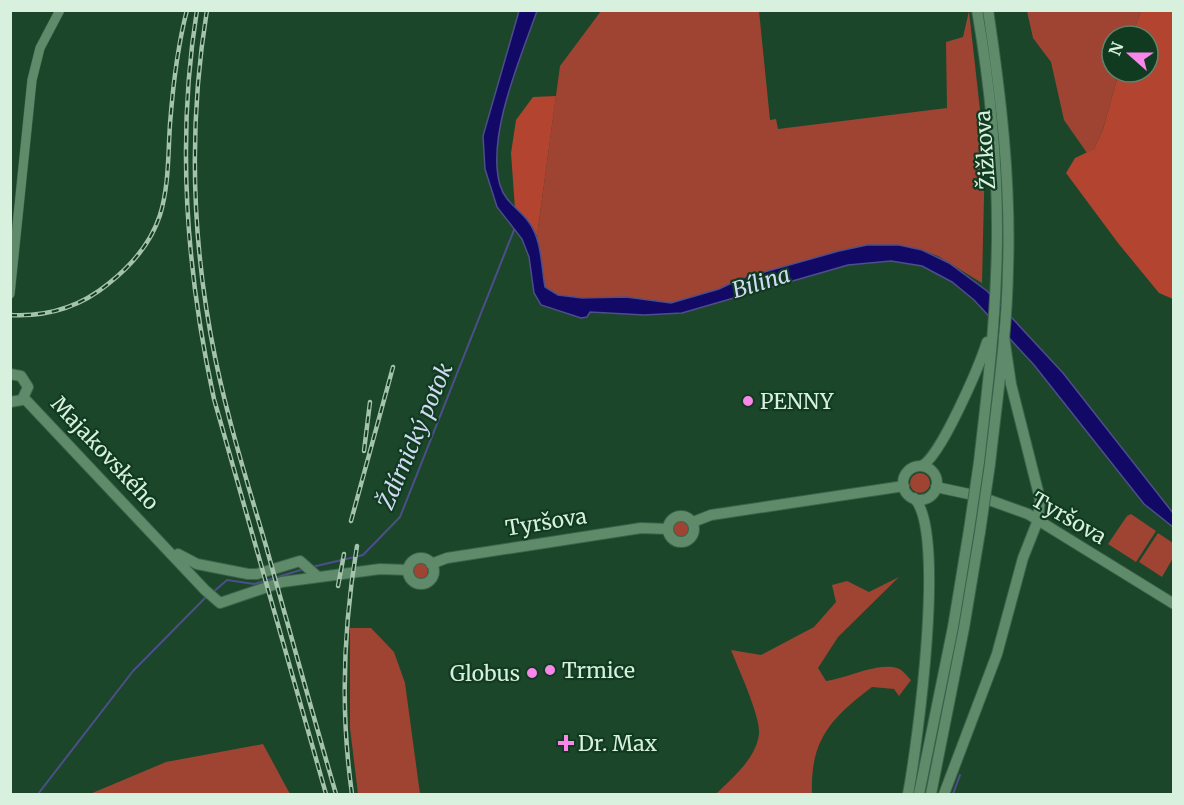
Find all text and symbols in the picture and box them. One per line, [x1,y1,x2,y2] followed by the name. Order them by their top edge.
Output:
[1100,24,1160,84] north arrow
[1104,39,1128,58] text: N
[969,109,1001,191] street label: Žižkova
[729,260,793,304] water label: Bílina
[370,358,458,514] water label: Ždírnický potok
[760,388,834,415] place label: PENNY
[45,390,165,516] street label: Majakovského
[741,394,755,408] marker: PENNY
[1027,486,1111,550] street label: Tyršova
[503,502,589,542] street label: Tyršova
[562,657,635,684] place label: Trmice
[450,660,520,687] place label: Globus
[543,663,557,677] marker: Trmice
[525,666,539,680] marker: Globus
[578,730,657,757] place label: Dr. Max
[559,736,573,750] marker: Dr. Max

